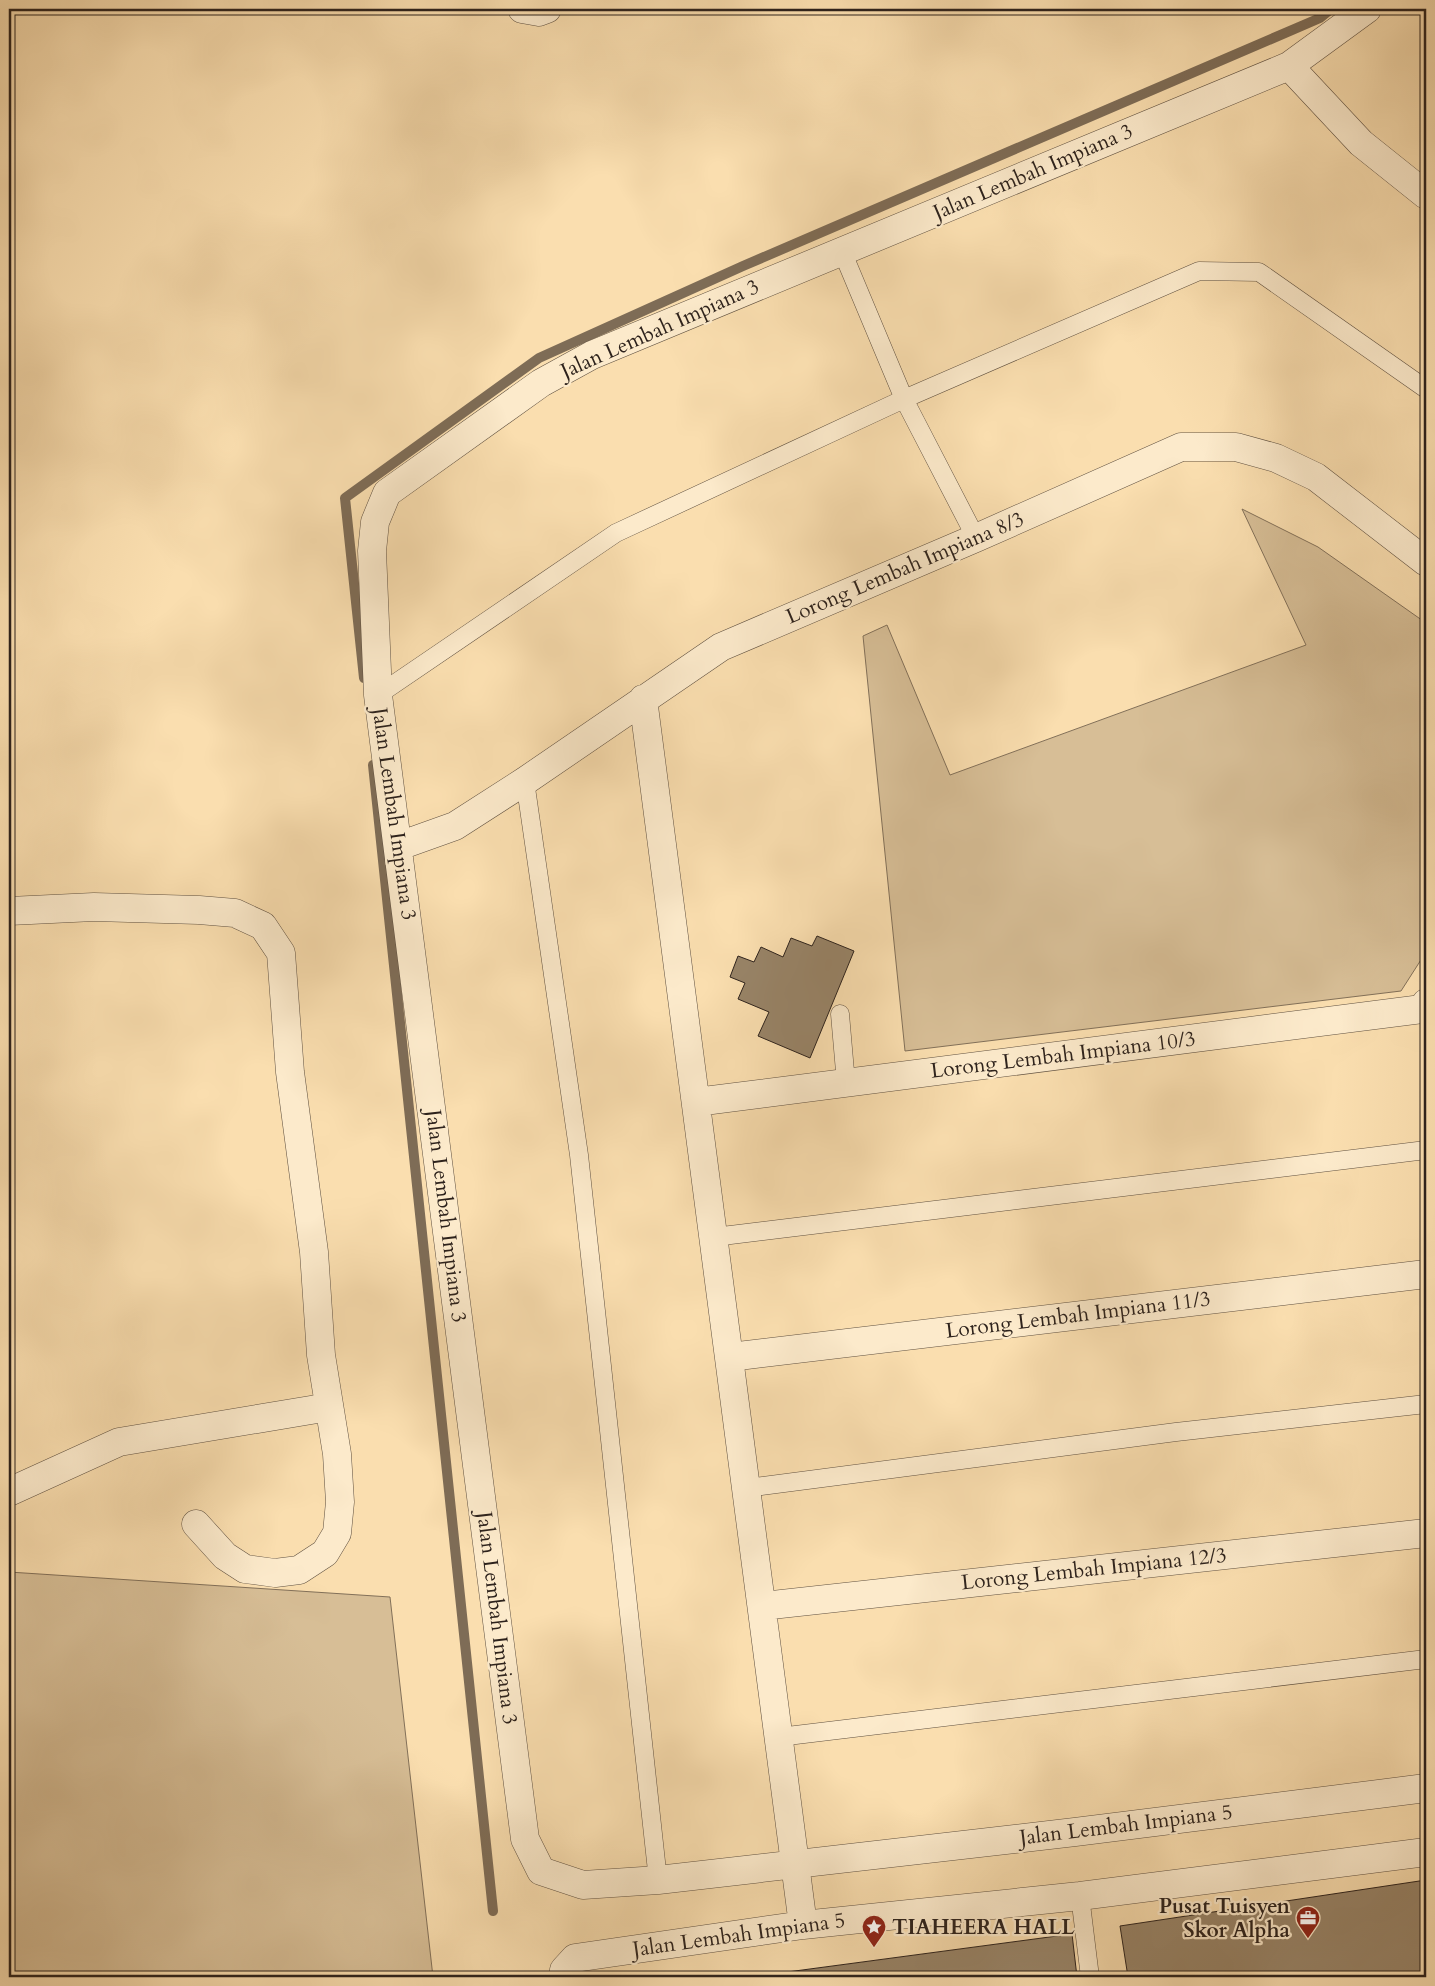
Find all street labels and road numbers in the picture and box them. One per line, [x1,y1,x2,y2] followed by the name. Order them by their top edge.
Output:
[926,117,1137,228] street label: Jalan Lembah Impiana 3
[554,272,764,387] street label: Jalan Lembah Impiana 3
[782,505,1028,631] street label: Lorong Lembah Impiana 8/3
[364,703,423,922] street label: Jalan Lembah Impiana 3
[929,1024,1197,1086] street label: Lorong Lembah Impiana 10/3
[418,1105,473,1324] street label: Jalan Lembah Impiana 3
[944,1284,1212,1346] street label: Lorong Lembah Impiana 11/3
[469,1507,524,1726] street label: Jalan Lembah Impiana 3
[960,1541,1228,1597] street label: Lorong Lembah Impiana 12/3
[1015,1798,1234,1853] street label: Jalan Lembah Impiana 5
[628,1906,847,1965] street label: Jalan Lembah Impiana 5

